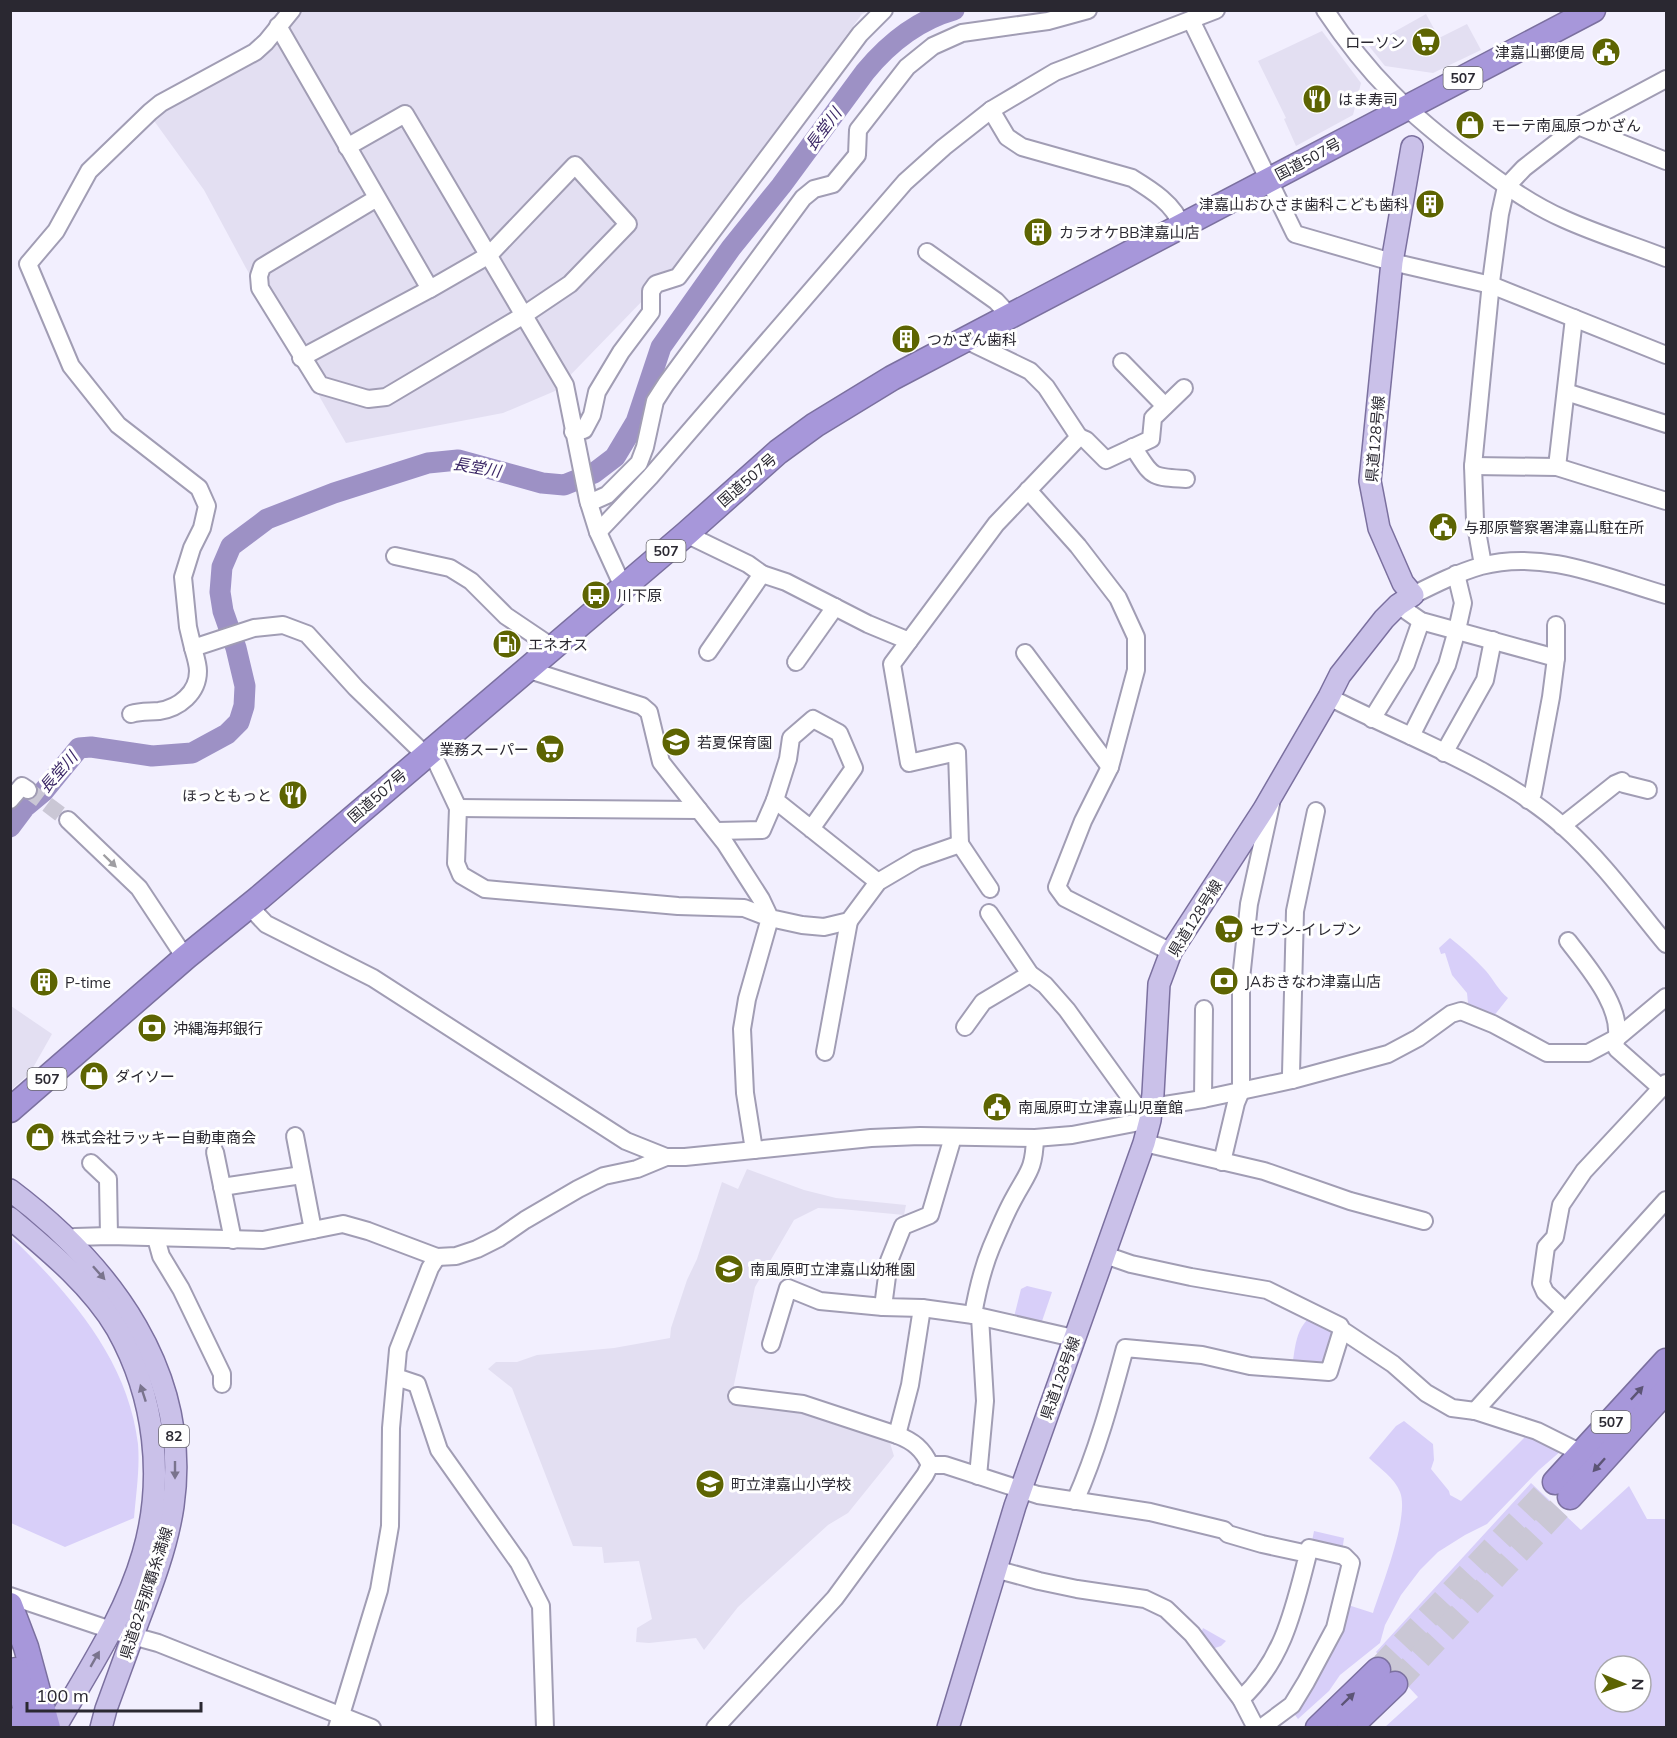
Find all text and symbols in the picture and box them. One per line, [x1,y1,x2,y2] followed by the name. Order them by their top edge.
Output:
[1410,26,1442,58] supermarket icon: ローソン
[1345,33,1405,52] place label: ローソン
[1590,36,1622,68] public building icon: 津嘉山郵便局
[1495,43,1585,62] place label: 津嘉山郵便局
[1444,67,1482,89] road number: 507
[1301,83,1333,115] restaurant icon: はま寿司
[1338,90,1398,109] place label: はま寿司
[801,102,847,154] water label: 長堂川
[1454,109,1486,141] shop icon: モーテ南風原つかざん
[1491,116,1641,135] place label: モーテ南風原つかざん
[1272,134,1344,184] street label: 国道507号
[1414,188,1446,220] building icon: 津嘉山おひさま歯科こども歯科
[1199,195,1409,214] place label: 津嘉山おひさま歯科こども歯科
[1022,216,1054,248] building icon: カラオケBB津嘉山店
[1059,223,1199,242] place label: カラオケBB津嘉山店
[890,323,922,355] building icon: つかざん歯科
[927,330,1017,349] place label: つかざん歯科
[1362,395,1388,483] street label: 県道128号線
[714,449,780,511] street label: 国道507号
[452,453,504,481] water label: 長堂川
[1427,511,1459,543] public building icon: 与那原警察署津嘉山駐在所
[1464,518,1644,537] place label: 与那原警察署津嘉山駐在所
[646,540,686,562] road number: 507
[580,579,612,611] bus stop icon: 川下原
[617,586,662,605] place label: 川下原
[491,628,523,660] fuel station icon: エネオス
[528,635,588,654] place label: エネオス
[660,726,692,758] school or university icon: 若夏保育園
[534,733,566,765] supermarket icon: 業務スーパー
[697,733,772,752] place label: 若夏保育園
[439,740,529,759] place label: 業務スーパー
[35,746,83,797] water label: 長堂川
[344,765,410,827] street label: 国道507号
[277,779,309,811] restaurant icon: ほっともっと
[182,786,272,805] place label: ほっともっと
[103,853,117,867] one-way arrow
[1164,876,1226,960] street label: 県道128号線
[1213,913,1245,945] supermarket icon: セブン-イレブン
[1250,920,1361,939] place label: セブン-イレブン
[1208,965,1240,997] bank icon: JAおきなわ津嘉山店
[28,966,60,998] building icon: P-time
[1245,972,1381,991] place label: JAおきなわ津嘉山店
[65,973,111,992] place label: P-time
[136,1012,168,1044] bank icon: 沖縄海邦銀行
[173,1019,263,1038] place label: 沖縄海邦銀行
[78,1060,110,1092] shop icon: ダイソー
[115,1067,175,1086] place label: ダイソー
[28,1068,66,1090] road number: 507
[981,1091,1013,1123] public building icon: 南風原町立津嘉山児童館
[1018,1098,1183,1117] place label: 南風原町立津嘉山児童館
[24,1121,56,1153] shop icon: 株式会社ラッキー自動車商会
[61,1128,256,1147] place label: 株式会社ラッキー自動車商会
[713,1253,745,1285] school or university icon: 南風原町立津嘉山幼稚園
[750,1260,915,1279] place label: 南風原町立津嘉山幼稚園
[92,1265,105,1280] one-way arrow
[1036,1334,1084,1422] street label: 県道128号線
[137,1384,147,1402] one-way arrow
[1630,1385,1644,1400] one-way arrow
[1592,1411,1630,1433] road number: 507
[159,1425,189,1447] road number: 82
[1592,1458,1606,1473] one-way arrow
[170,1460,180,1479] one-way arrow
[694,1468,726,1500] school or university icon: 町立津嘉山小学校
[731,1475,851,1494] place label: 町立津嘉山小学校
[116,1524,176,1662] street label: 県道82号那覇糸満線
[90,1651,101,1667] one-way arrow
[1593,1654,1653,1714] north arrow
[27,1675,201,1713] scale bar
[1628,1678,1648,1691] text: N
[36,1684,89,1707] text: 100 m
[1341,1692,1356,1706] one-way arrow

